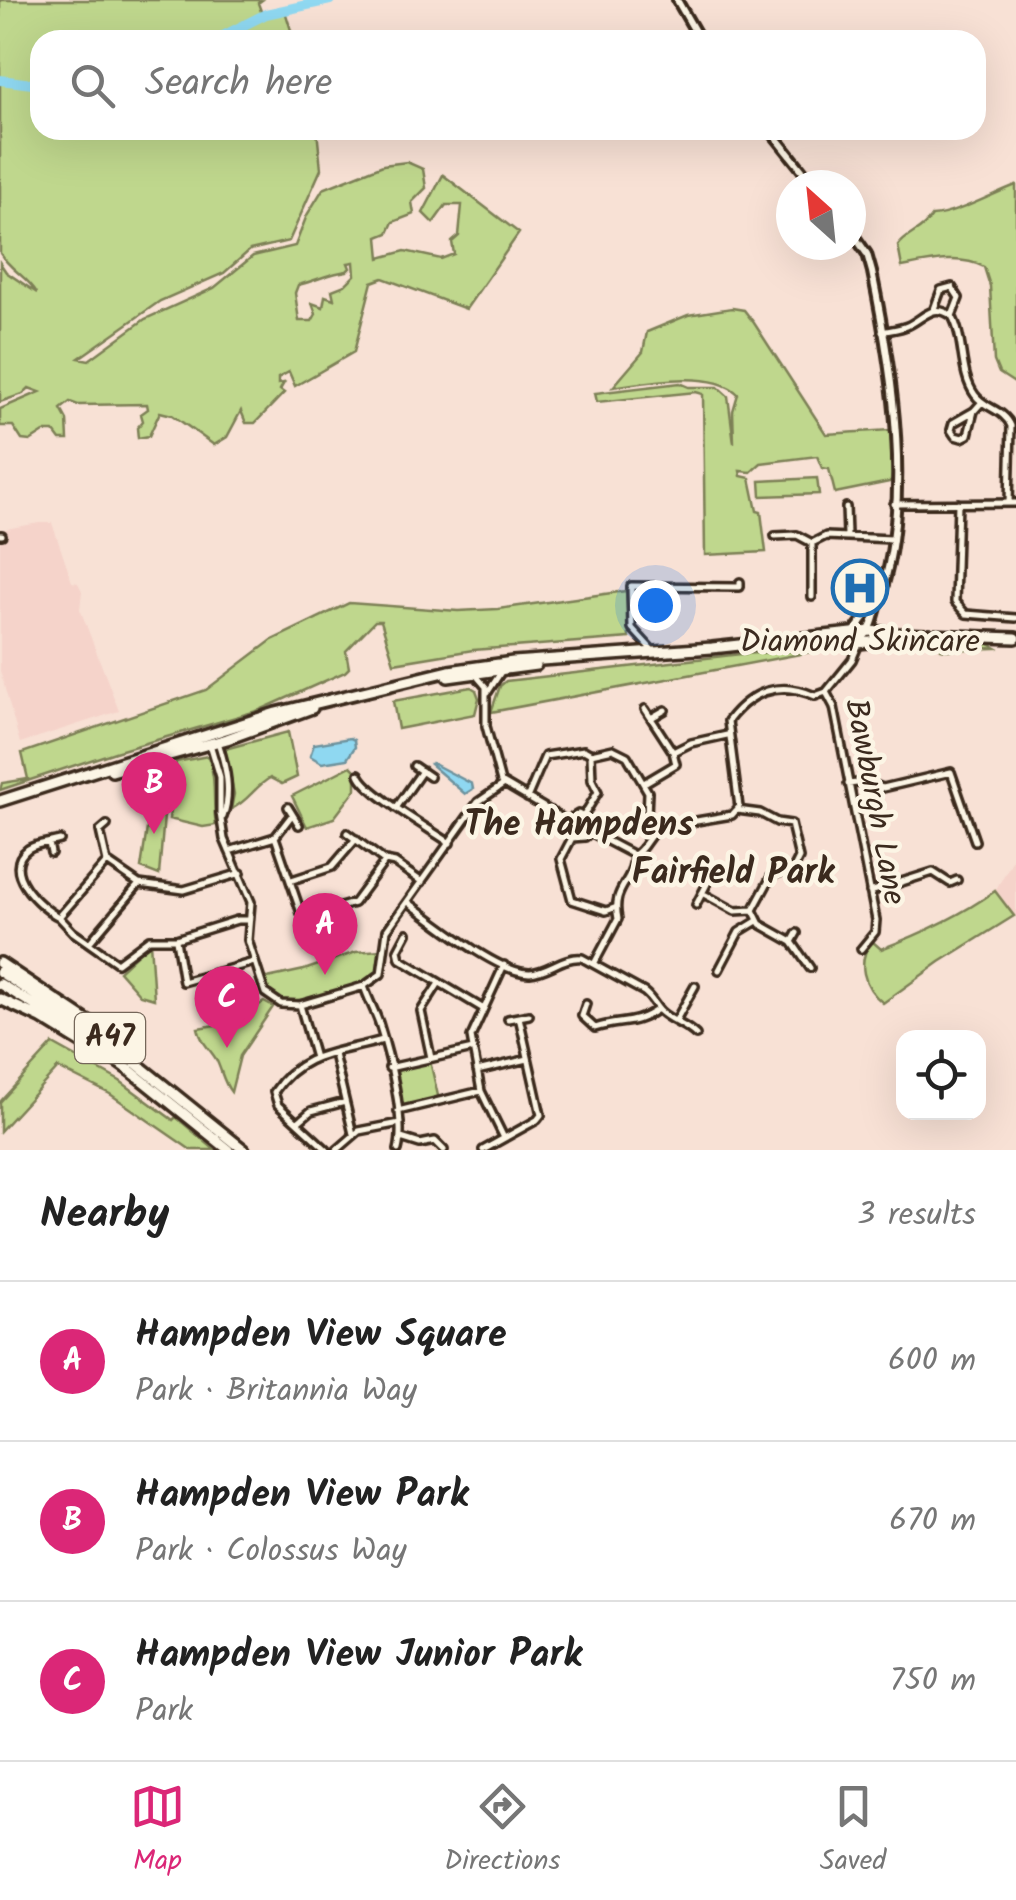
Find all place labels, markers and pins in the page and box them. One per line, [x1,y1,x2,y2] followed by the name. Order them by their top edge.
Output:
[830,558,890,618] hospital icon: Diamond Skincare
[740,617,980,668] place label: Diamond Skincare
[122,752,186,834] pin: B
[292,892,358,975] pin: A
[194,966,260,1048] pin: C

